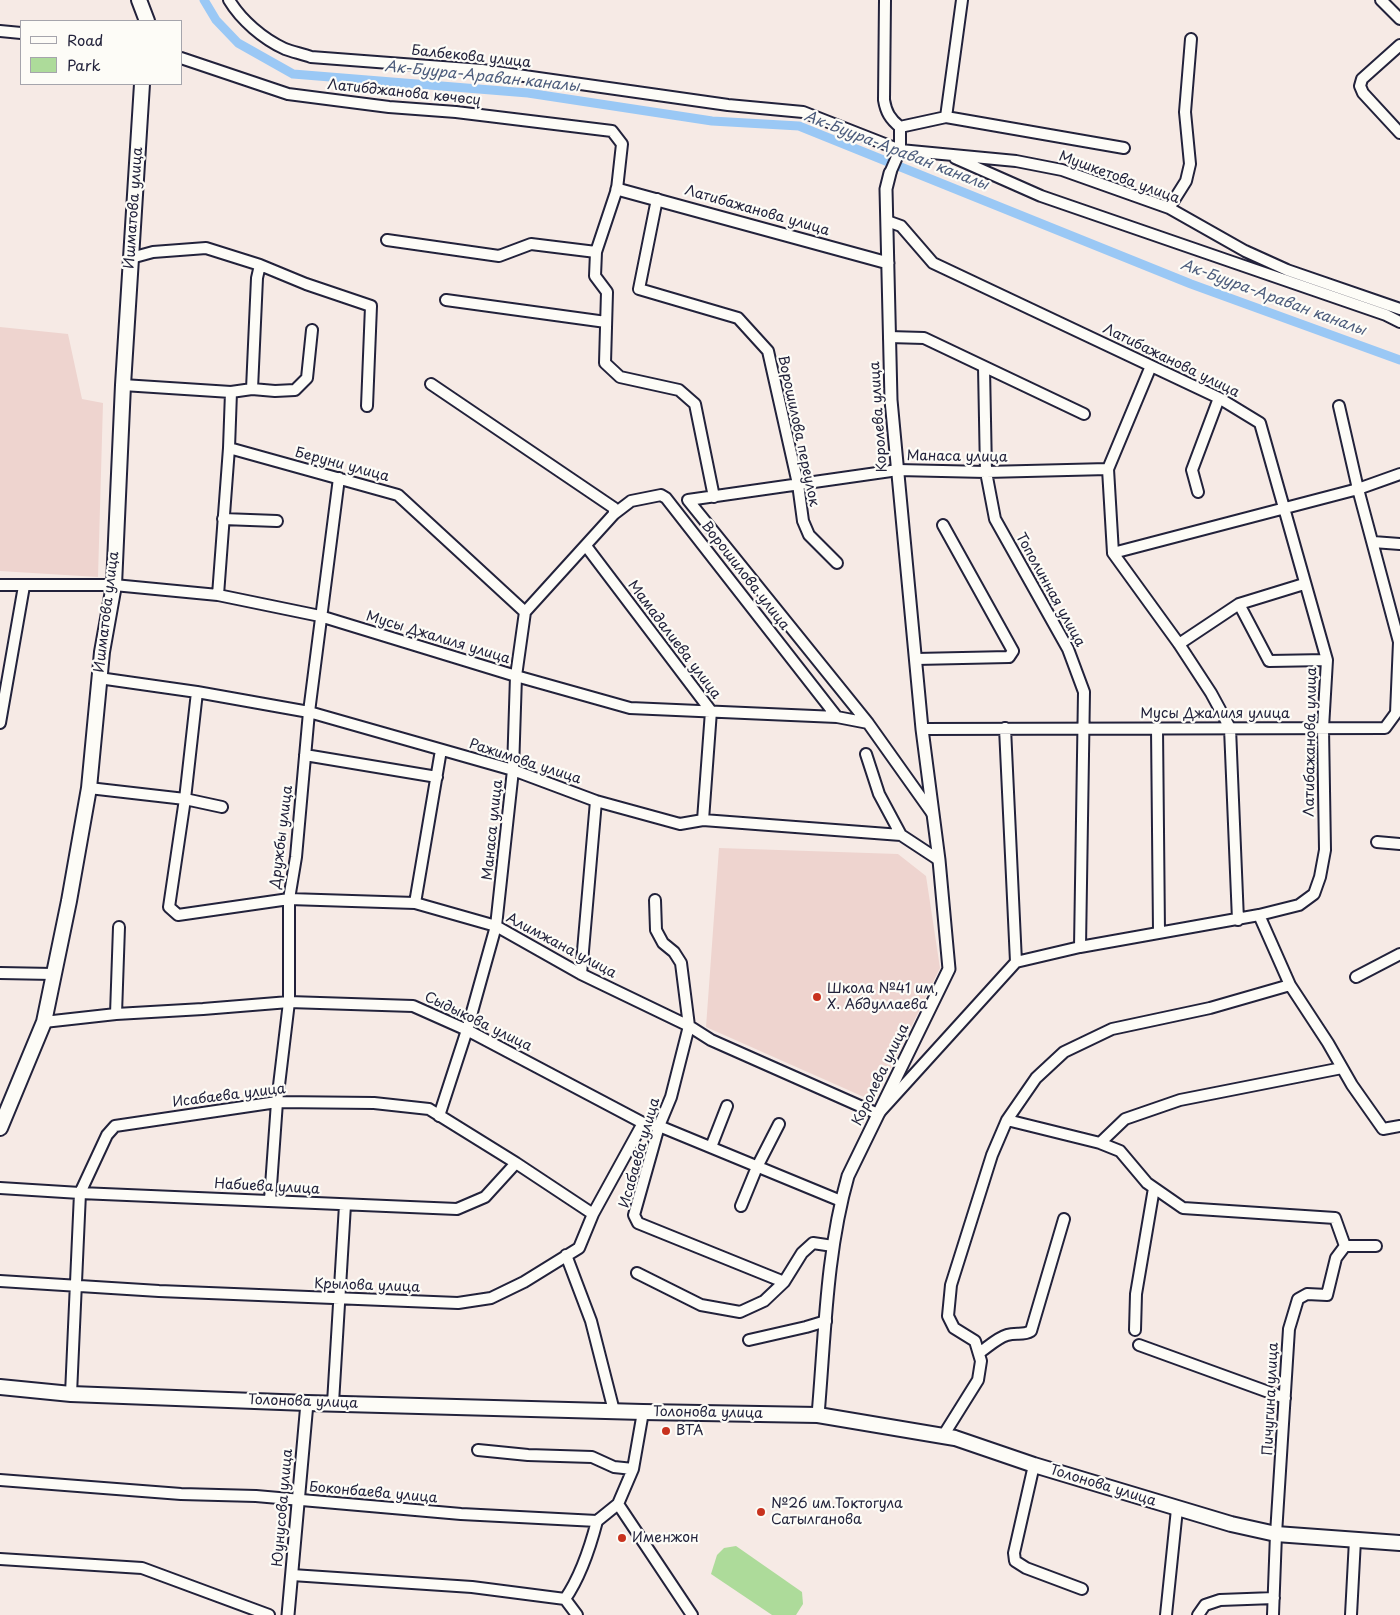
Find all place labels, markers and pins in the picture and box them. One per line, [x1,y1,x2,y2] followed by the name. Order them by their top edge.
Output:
[827,981,939,1014] place label: Школа №41 им, Х. Абдуллаева
[811,991,823,1003] marker: Школа №41 им, Х. Абдуллаева
[676,1423,703,1439] place label: BTA
[660,1425,672,1437] marker: BTA
[771,1496,903,1528] place label: №26 им.Токтогула Сатылганова
[755,1506,767,1518] marker: №26 им.Токтогула Сатылганова
[632,1530,699,1546] place label: Именжон
[616,1532,628,1544] marker: Именжон

